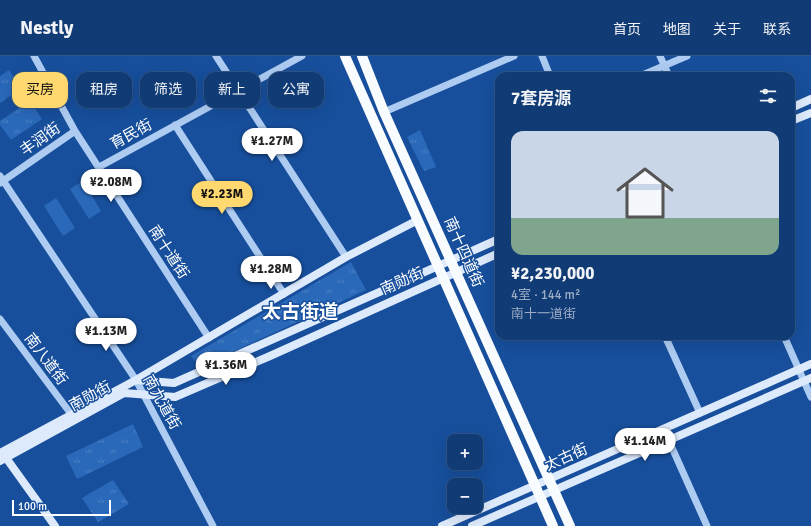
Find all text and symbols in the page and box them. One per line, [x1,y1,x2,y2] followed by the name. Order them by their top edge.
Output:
[20,16,73,40] text: Nestly
[613,21,641,38] text: 首页
[663,21,691,38] text: 地图
[713,21,741,38] text: 关于
[763,21,791,38] text: 联系
[12,72,68,108] chip: 买房
[76,72,132,108] chip: 租房
[140,72,196,108] chip: 筛选
[204,72,260,108] chip: 新上
[268,72,324,108] chip: 公寓
[757,85,779,107] icon: filters
[511,88,571,109] text: 7套房源
[107,115,155,153] street label: 育民街
[16,119,64,159] street label: 丰润街
[239,128,305,162] pin: ¥1.27M
[251,133,293,149] text: ¥1.27M
[609,157,681,229] icon: home
[78,169,144,203] pin: ¥2.08M
[90,174,132,190] text: ¥2.08M
[189,181,255,215] pin: ¥2.23M
[201,186,243,202] text: ¥2.23M
[441,214,487,290] street label: 南十四道街
[145,222,193,282] street label: 南十道街
[238,256,304,290] pin: ¥1.28M
[250,261,292,277] text: ¥1.28M
[511,263,594,284] text: ¥2,230,000
[378,264,426,298] street label: 南勋街
[511,287,580,303] text: 4室 · 144 m²
[262,300,338,324] district label: 太古街道
[511,306,576,322] text: 南十一道街
[73,318,139,352] pin: ¥1.13M
[85,323,127,339] text: ¥1.13M
[21,330,71,388] street label: 南八道街
[193,352,259,386] pin: ¥1.36M
[205,357,247,373] text: ¥1.36M
[140,371,184,433] street label: 南九道街
[66,377,114,415] street label: 南勋街
[612,428,678,462] pin: ¥1.14M
[624,433,666,449] text: ¥1.14M
[447,434,483,514] map controls
[447,434,483,470] button: +
[542,440,590,474] street label: 太古街
[447,478,483,514] button: −
[12,498,111,517] scale bar
[18,500,47,513] text: 100 m

